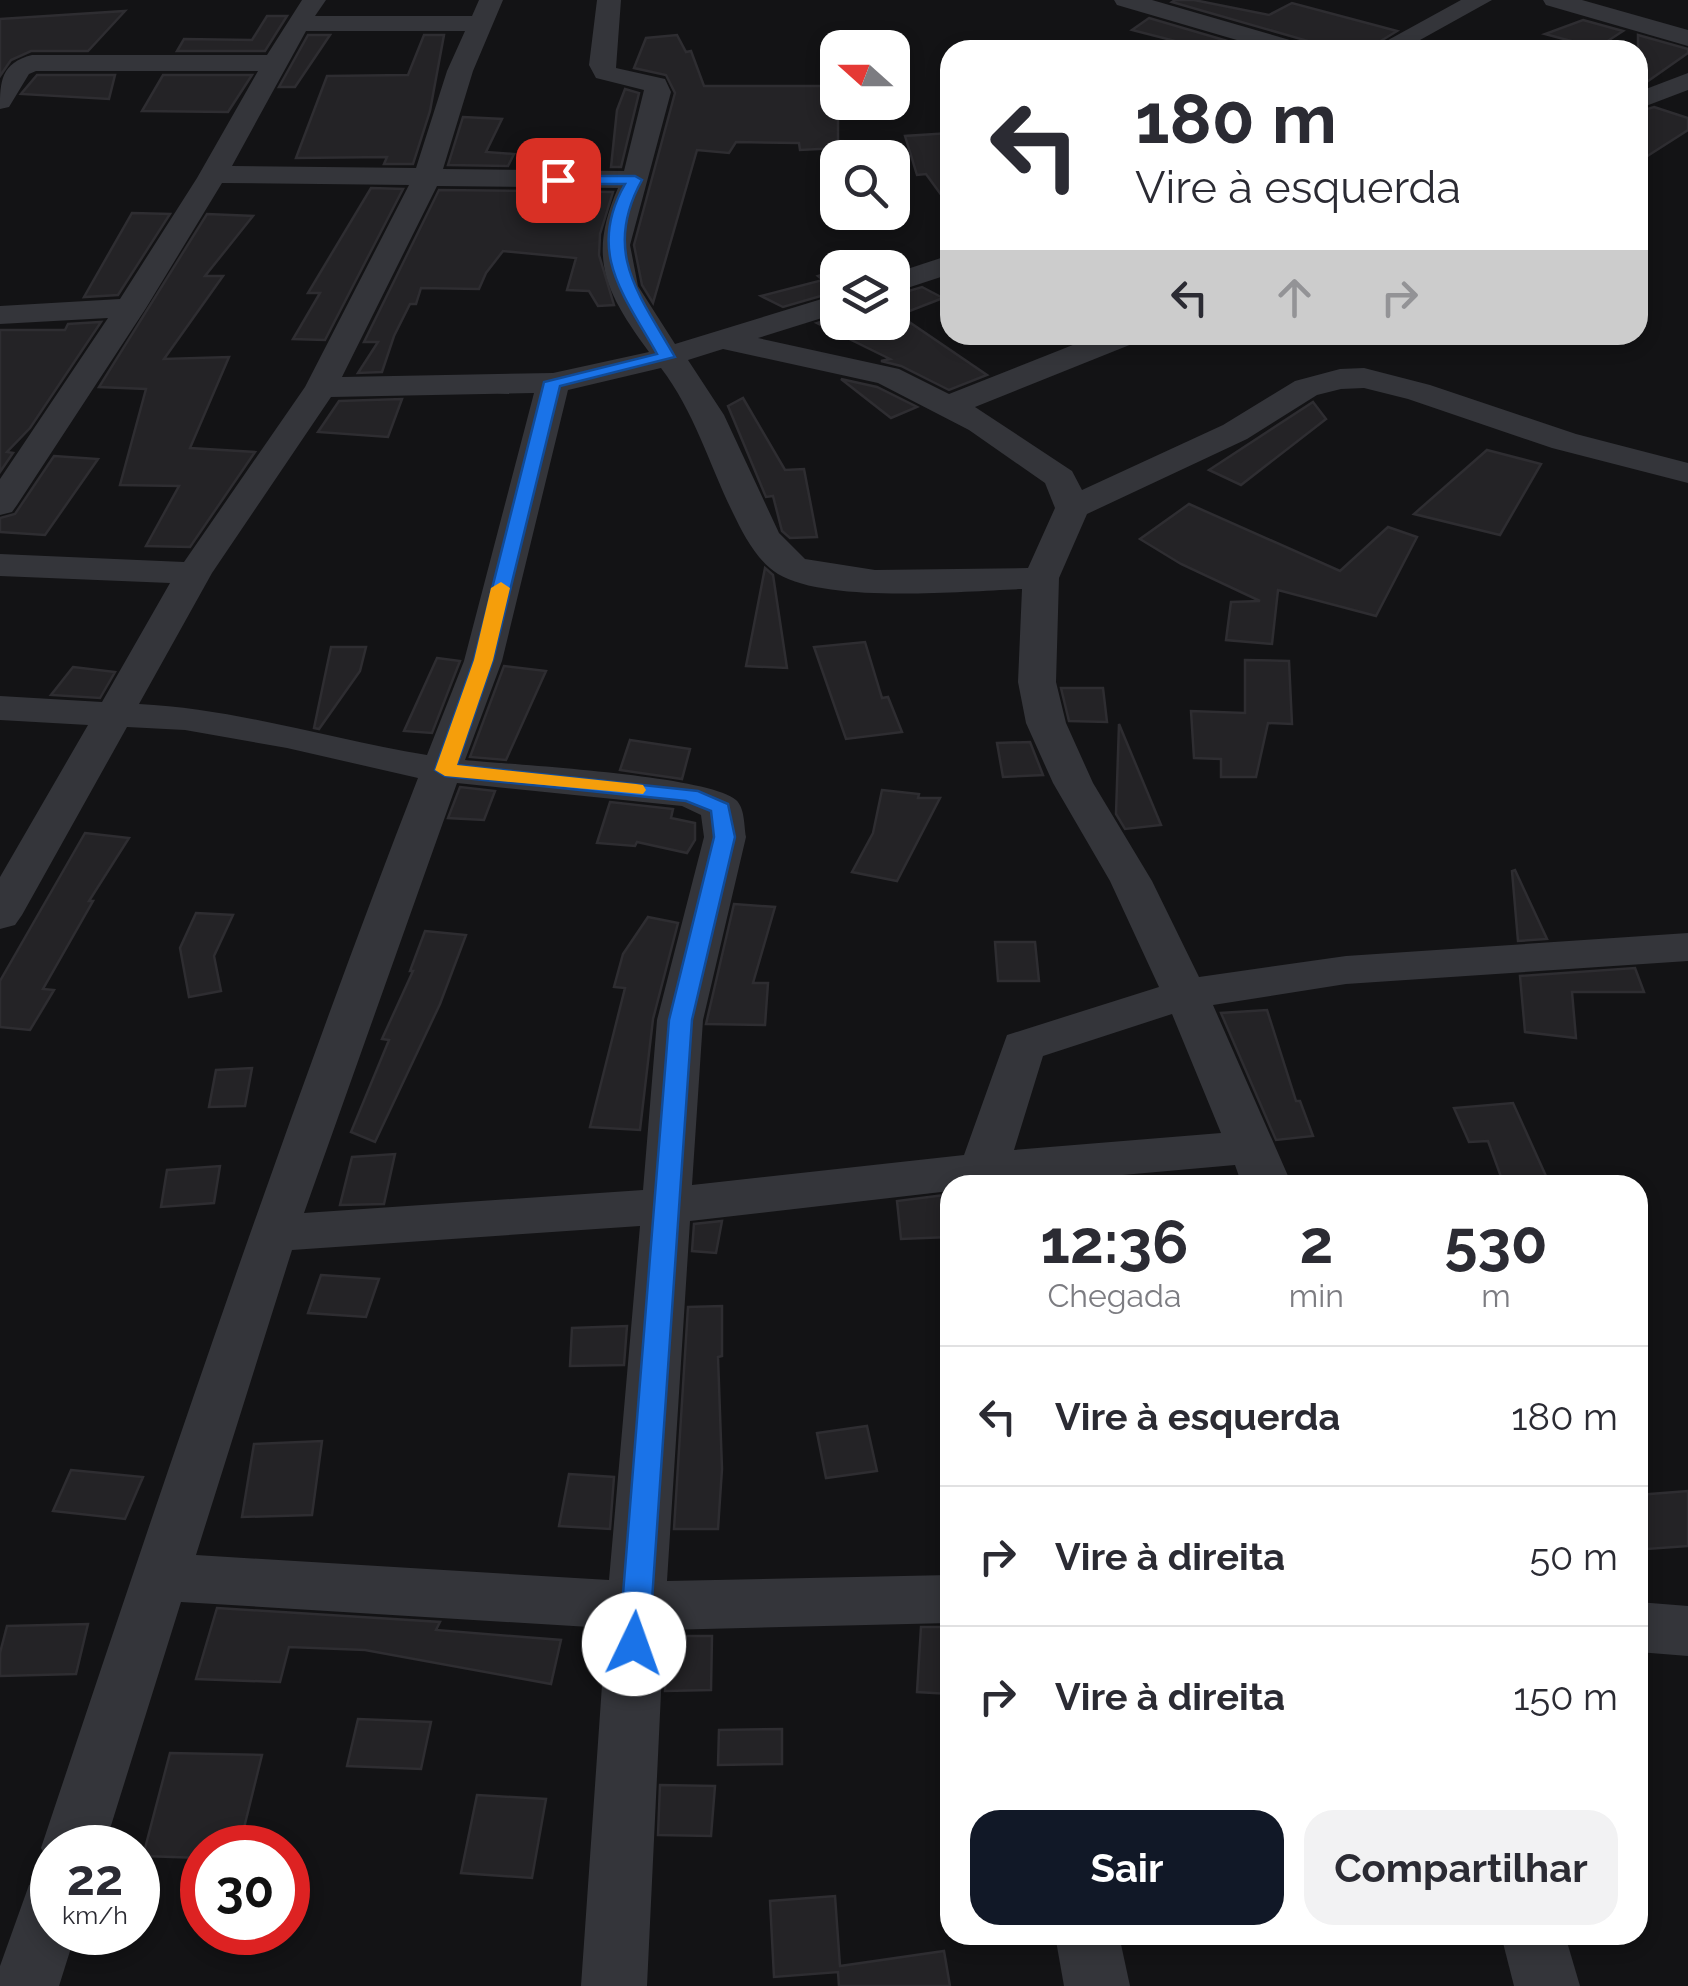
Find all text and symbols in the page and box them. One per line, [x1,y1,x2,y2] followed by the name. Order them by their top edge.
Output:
[820,30,910,120] north arrow
[820,30,910,340] map controls
[1135,77,1337,159] text: 180 m
[970,80,1100,210] icon: left
[516,138,601,223] pin
[820,140,910,230] button: search
[531,153,586,208] icon: arrive
[1135,161,1461,214] text: Vire à esquerda
[820,250,910,340] button: layers
[1162,270,1217,325] icon: left
[1267,270,1322,325] icon: ahead
[1372,270,1427,325] icon: right
[1040,1207,1189,1277] text: 12:36
[1299,1207,1333,1277] text: 2
[1444,1207,1548,1277] text: 530
[1047,1277,1181,1314] text: Chegada
[1289,1277,1344,1314] text: min
[1481,1277,1511,1314] text: m
[970,1389,1025,1444] icon: left
[1055,1394,1340,1439] text: Vire à esquerda
[1511,1394,1618,1439] text: 180 m
[970,1529,1025,1584] icon: right
[1055,1534,1285,1579] text: Vire à direita
[1529,1534,1618,1579] text: 50 m
[582,1592,686,1696] position arrow
[970,1669,1025,1724] icon: right
[1055,1674,1285,1719] text: Vire à direita
[1513,1674,1618,1719] text: 150 m
[970,1810,1284,1925] button: Sair
[1304,1810,1618,1925] button: Compartilhar
[180,1825,310,1955] speed limit sign: 30
[67,1848,123,1907] text: 22
[62,1900,128,1930] text: km/h

